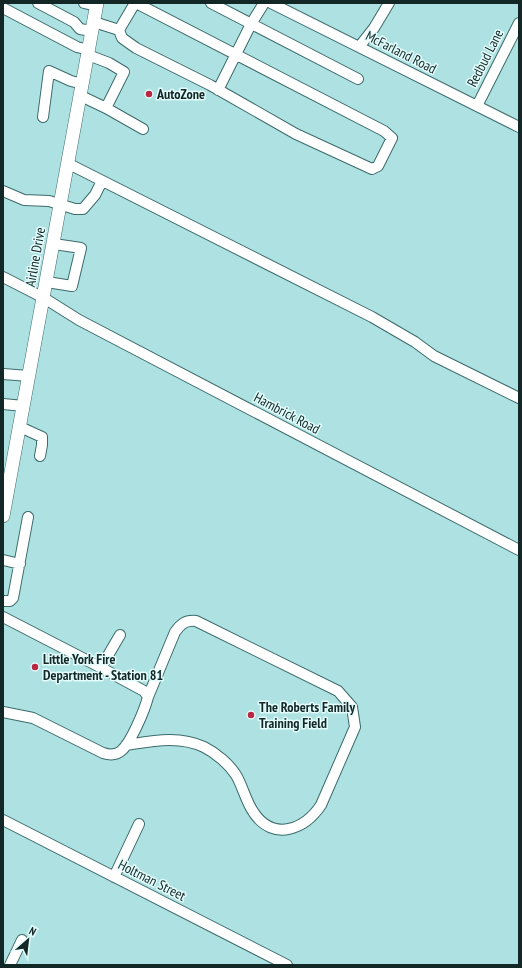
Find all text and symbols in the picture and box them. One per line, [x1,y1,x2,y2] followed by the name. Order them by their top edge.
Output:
[363,26,439,78] street label: McFarland Road
[463,26,507,90] street label: Redbud Lane
[156,85,205,103] place label: AutoZone
[144,89,154,99] marker: AutoZone
[21,226,49,288] street label: Airline Drive
[251,388,323,438] street label: Hambrick Road
[43,650,163,684] place label: Little York Fire Department - Station 81
[30,662,40,672] marker: Little York Fire Department - Station 81
[259,698,355,732] place label: The Roberts Family Training Field
[246,710,256,720] marker: The Roberts Family Training Field
[115,855,189,905] street label: Holtman Street
[8,920,48,960] north arrow
[27,924,39,939] text: N

